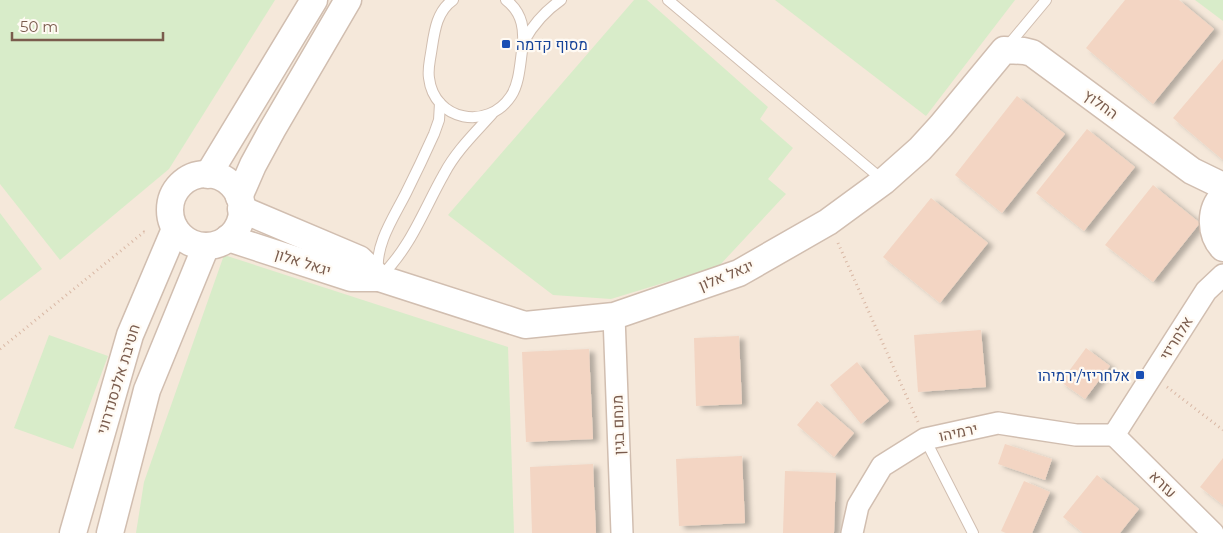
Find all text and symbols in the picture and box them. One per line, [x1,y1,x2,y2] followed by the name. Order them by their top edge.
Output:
[12,10,164,42] scale bar
[20,17,58,36] text: 50 m
[516,35,588,54] place label: מסוף קדמה
[500,38,512,50] marker: מסוף קדמה
[1080,85,1122,123] street label: החלוץ
[273,244,333,280] street label: יגאל אלון
[696,255,756,295] street label: יגאל אלון
[1155,313,1197,363] street label: אלחריזי
[92,322,144,436] street label: חטיבת אלכסנדרוני
[1038,366,1130,385] place label: אלחריזי/ירמיהו
[1134,369,1146,381] marker: אלחריזי/ירמיהו
[607,395,629,455] street label: מנחם בגין
[937,419,979,445] street label: ירמיהו
[1145,466,1181,502] street label: עזרא

